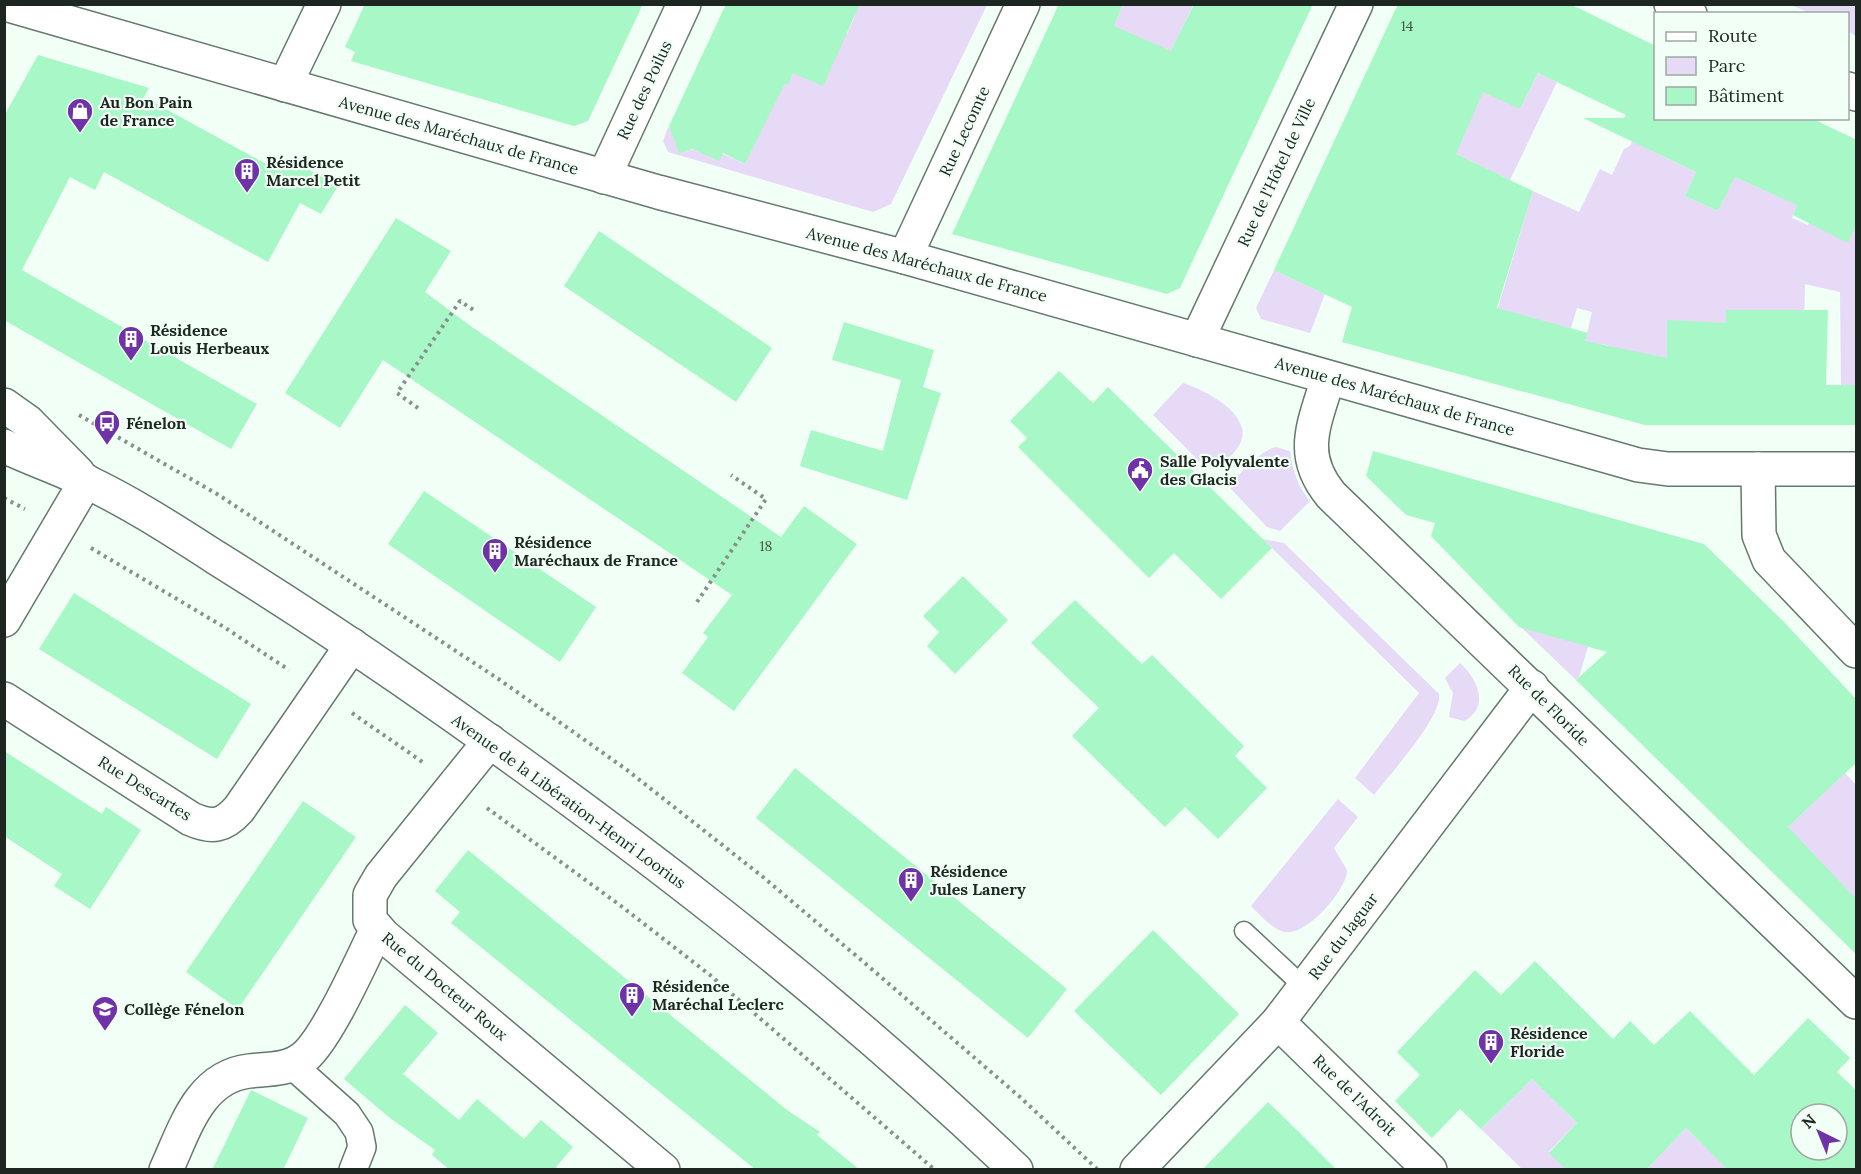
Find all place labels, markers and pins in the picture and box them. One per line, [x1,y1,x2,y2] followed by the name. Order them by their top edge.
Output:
[100,92,192,130] place label: Au Bon Pain de France
[65,96,95,134] shop icon: Au Bon Pain de France
[266,152,361,190] place label: Résidence Marcel Petit
[232,156,262,194] building icon: Résidence Marcel Petit
[150,320,269,358] place label: Résidence Louis Herbeaux
[116,324,146,362] building icon: Résidence Louis Herbeaux
[92,408,122,446] bus stop icon: Fénelon
[126,413,186,433] place label: Fénelon
[1160,451,1290,489] place label: Salle Polyvalente des Glacis
[1125,455,1155,493] public building icon: Salle Polyvalente des Glacis
[514,532,678,570] place label: Résidence Maréchaux de France
[480,536,510,574] building icon: Résidence Maréchaux de France
[930,861,1026,899] place label: Résidence Jules Lanery
[896,865,926,903] building icon: Résidence Jules Lanery
[652,976,784,1014] place label: Résidence Maréchal Leclerc
[617,980,647,1018] building icon: Résidence Maréchal Leclerc
[90,994,120,1032] school or university icon: Collège Fénelon
[124,999,244,1019] place label: Collège Fénelon
[1510,1023,1588,1061] place label: Résidence Floride
[1476,1027,1506,1065] building icon: Résidence Floride

